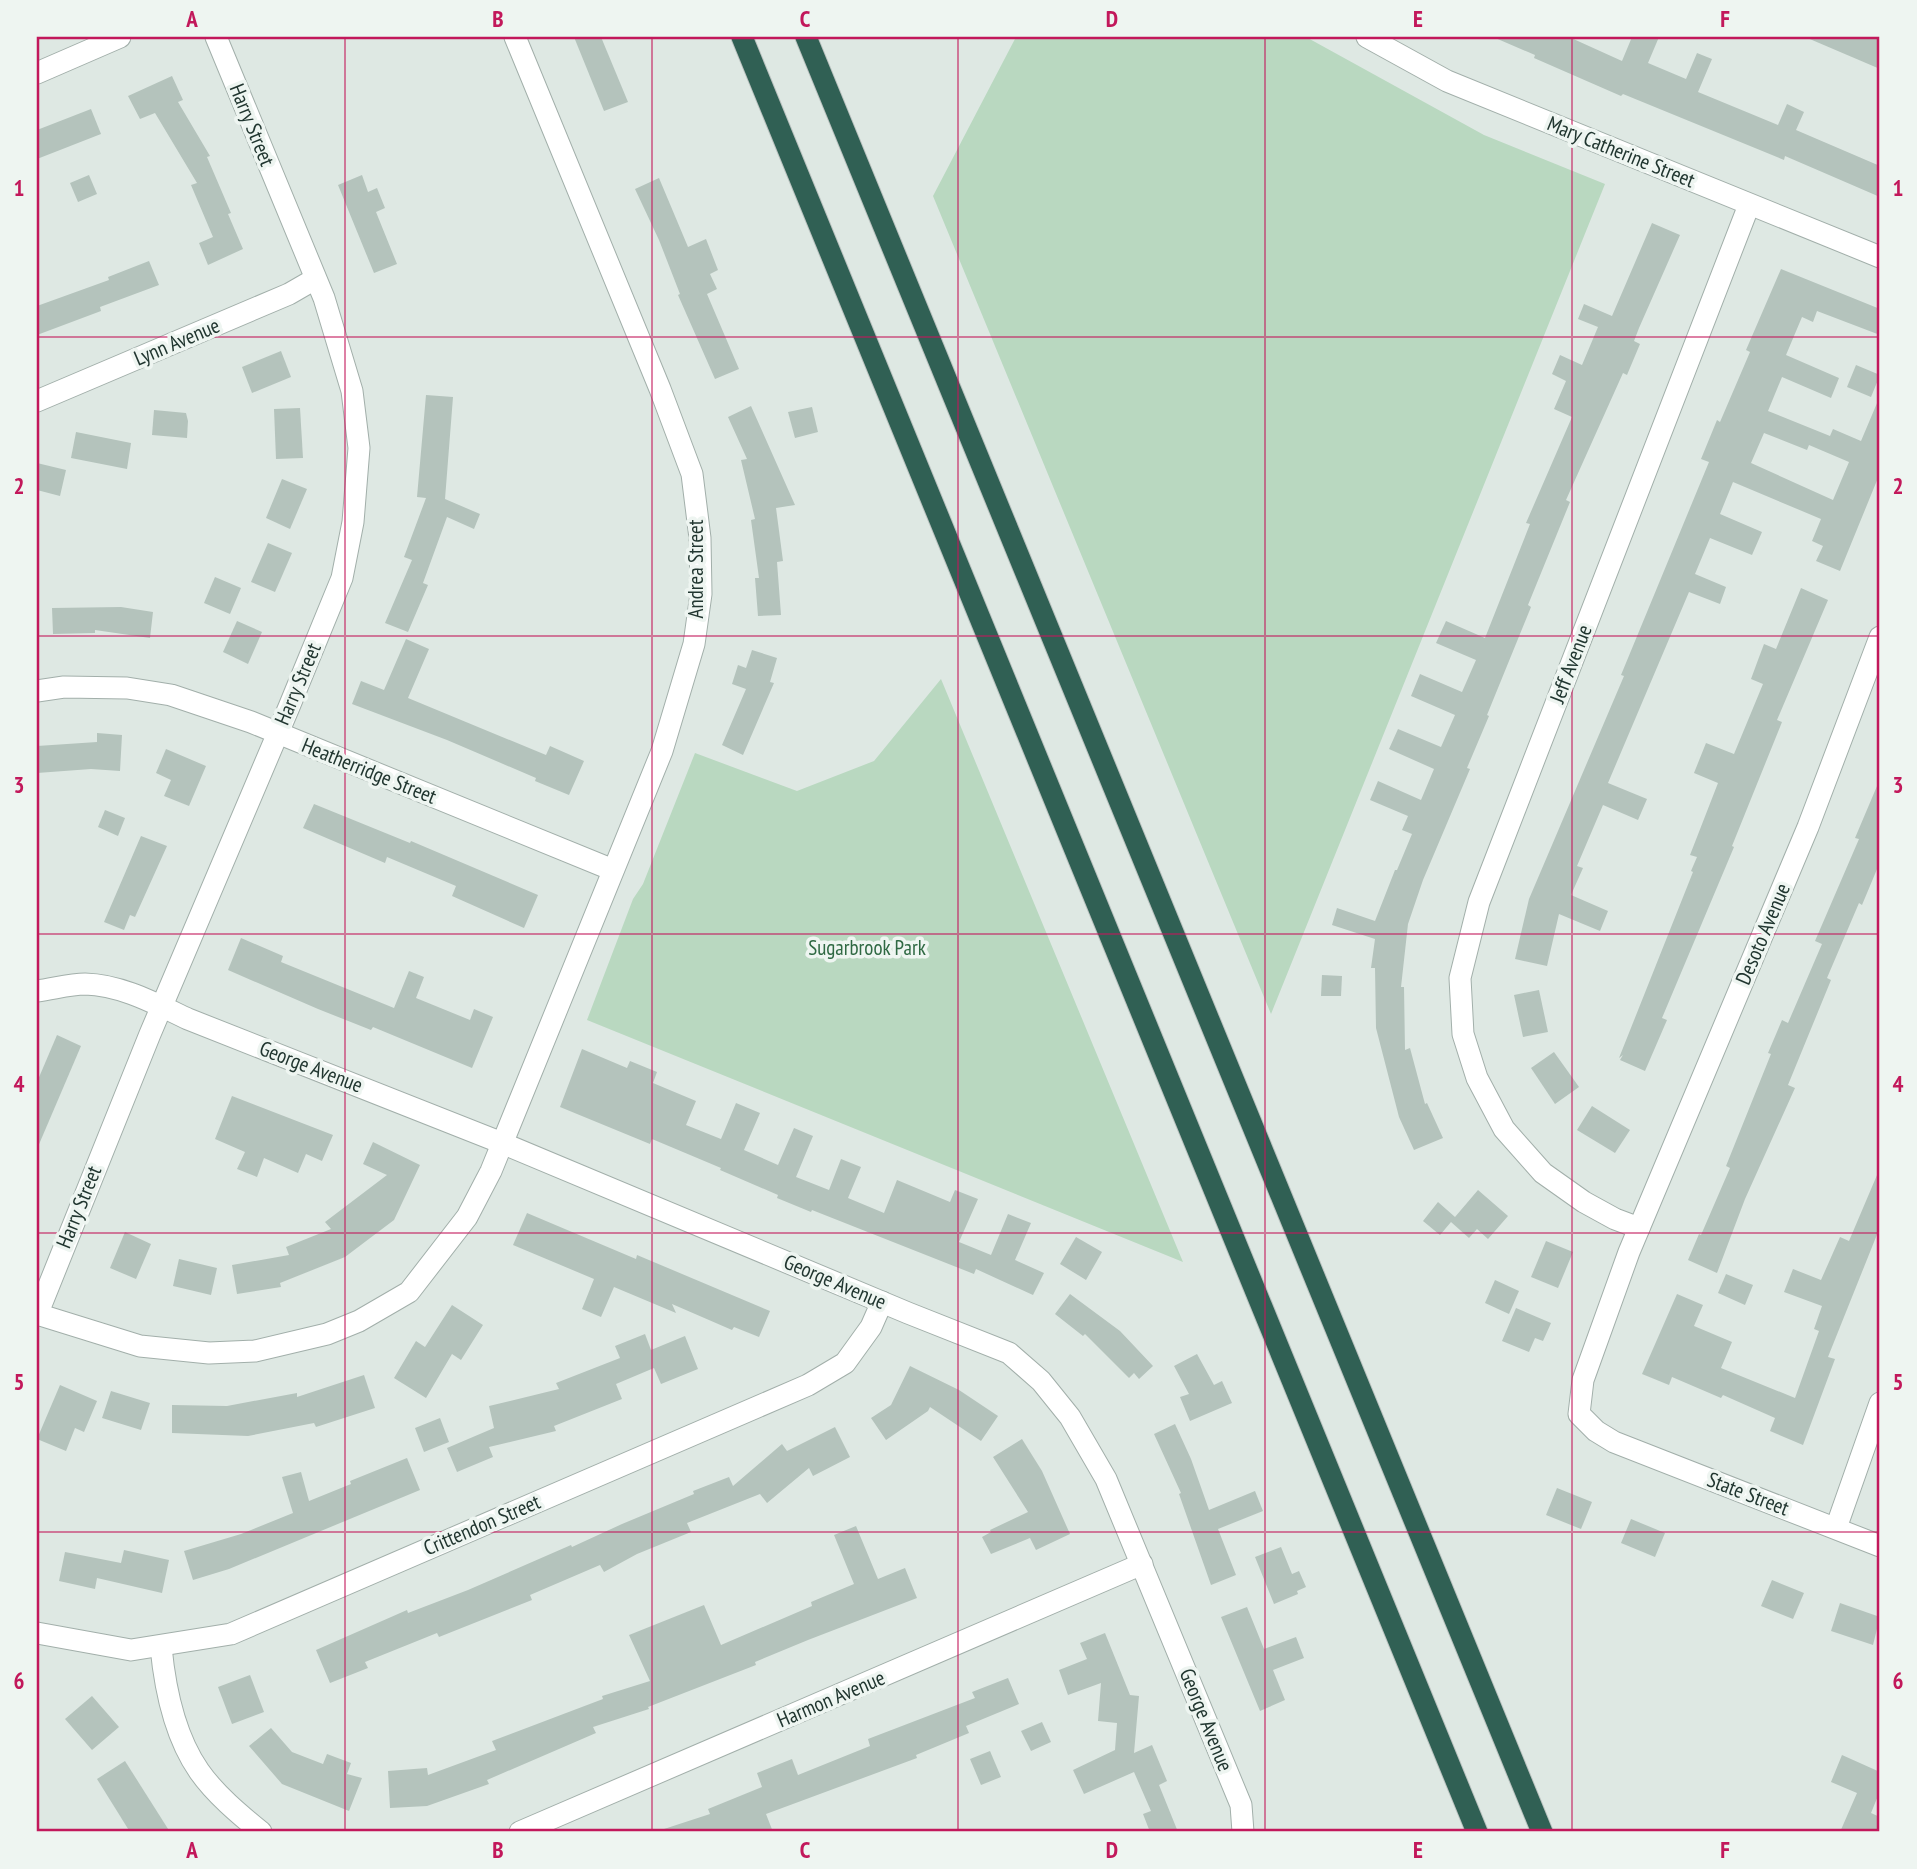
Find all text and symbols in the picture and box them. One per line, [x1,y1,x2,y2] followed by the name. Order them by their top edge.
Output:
[185,4,198,33] text: A
[492,4,504,33] text: B
[800,4,811,33] text: C
[1106,4,1118,33] text: D
[1413,4,1423,33] text: E
[1720,4,1730,33] text: F
[224,80,281,170] street label: Harry Street
[1543,110,1699,194] street label: Mary Catherine Street
[14,173,25,202] text: 1
[1893,173,1904,202] text: 1
[130,311,224,372] street label: Lynn Avenue
[14,471,25,500] text: 2
[1893,471,1904,500] text: 2
[682,519,709,619] street label: Andrea Street
[1543,621,1598,708] street label: Jeff Avenue
[268,639,327,729] street label: Harry Street
[298,731,441,810] street label: Heatherridge Street
[14,770,25,799] text: 3
[1893,770,1904,799] text: 3
[1729,879,1796,989] street label: Desoto Avenue
[808,934,926,961] park label: Sugarbrook Park
[256,1035,367,1099] street label: George Avenue
[14,1069,25,1098] text: 4
[1893,1069,1904,1098] text: 4
[50,1162,107,1252] street label: Harry Street
[780,1248,890,1315] street label: George Avenue
[14,1367,25,1396] text: 5
[1893,1367,1904,1396] text: 5
[1703,1466,1793,1522] street label: State Street
[419,1488,544,1561] street label: Crittendon Street
[773,1664,889,1733] street label: Harmon Avenue
[1174,1664,1239,1775] street label: George Avenue
[14,1666,25,1695] text: 6
[1893,1666,1904,1695] text: 6
[185,1835,198,1864] text: A
[492,1835,504,1864] text: B
[800,1835,811,1864] text: C
[1106,1835,1118,1864] text: D
[1413,1835,1423,1864] text: E
[1720,1835,1730,1864] text: F

